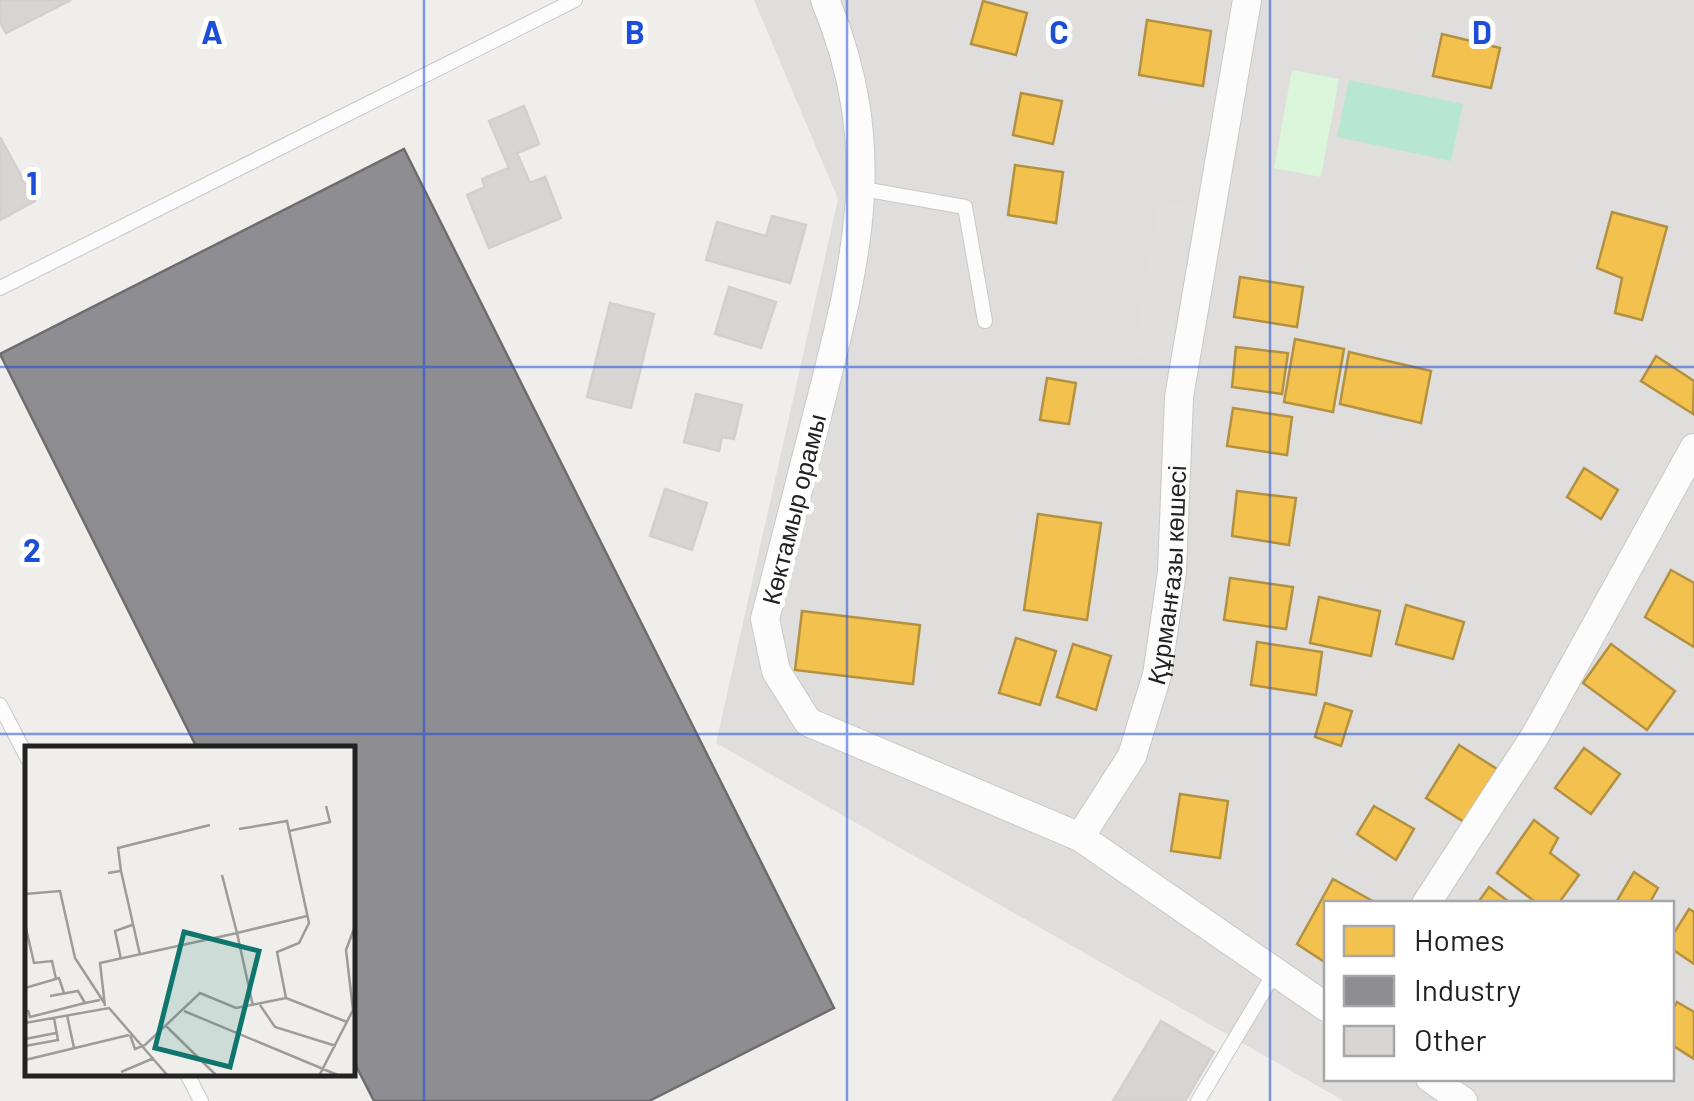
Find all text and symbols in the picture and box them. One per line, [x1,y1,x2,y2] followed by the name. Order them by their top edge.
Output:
[201,12,223,50] text: A
[625,12,645,50] text: B
[1049,12,1069,50] text: C
[1472,12,1492,50] text: D
[26,163,38,201] text: 1
[755,410,831,608] street label: Көктамыр орамы
[1140,465,1191,688] street label: Құрманғазы көшесі
[23,530,41,568] text: 2
[25,746,355,1076] inset map
[1324,901,1674,1081] legend
[1414,921,1505,957] text: Homes
[1414,971,1521,1007] text: Industry
[1414,1021,1487,1057] text: Other

